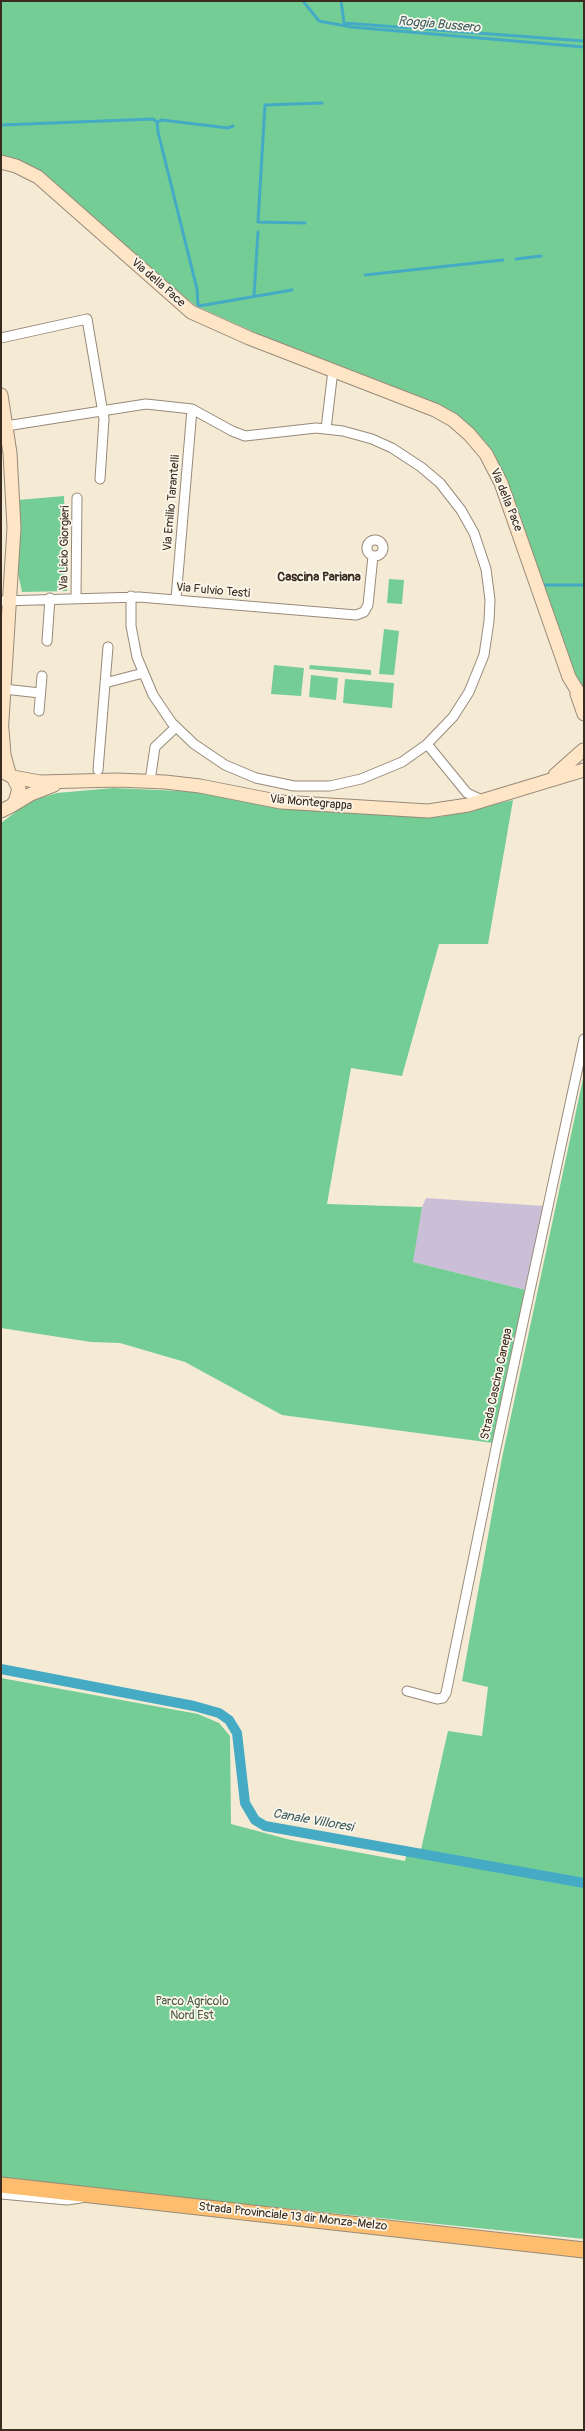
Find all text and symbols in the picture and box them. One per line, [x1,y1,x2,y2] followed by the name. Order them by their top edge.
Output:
[397,14,481,36] water label: Roggia Bussero
[128,256,188,310] street label: Via della Pace
[161,454,183,552] street label: Via Emilio Tarantelli
[487,466,525,534] street label: Via della Pace
[57,505,73,591] street label: Via Licio Giorgieri
[277,570,361,586] district label: Cascina Pariana
[175,581,251,601] street label: Via Fulvio Testi
[269,792,353,814] street label: Via Montegrappa
[478,1327,516,1441] street label: Strada Cascina Canepa
[271,1806,355,1836] water label: Canale Villoresi
[155,1995,229,2023] park label: Parco Agricolo Nord Est
[198,2200,388,2234] street label: Strada Provinciale 13 dir Monza-Melzo

